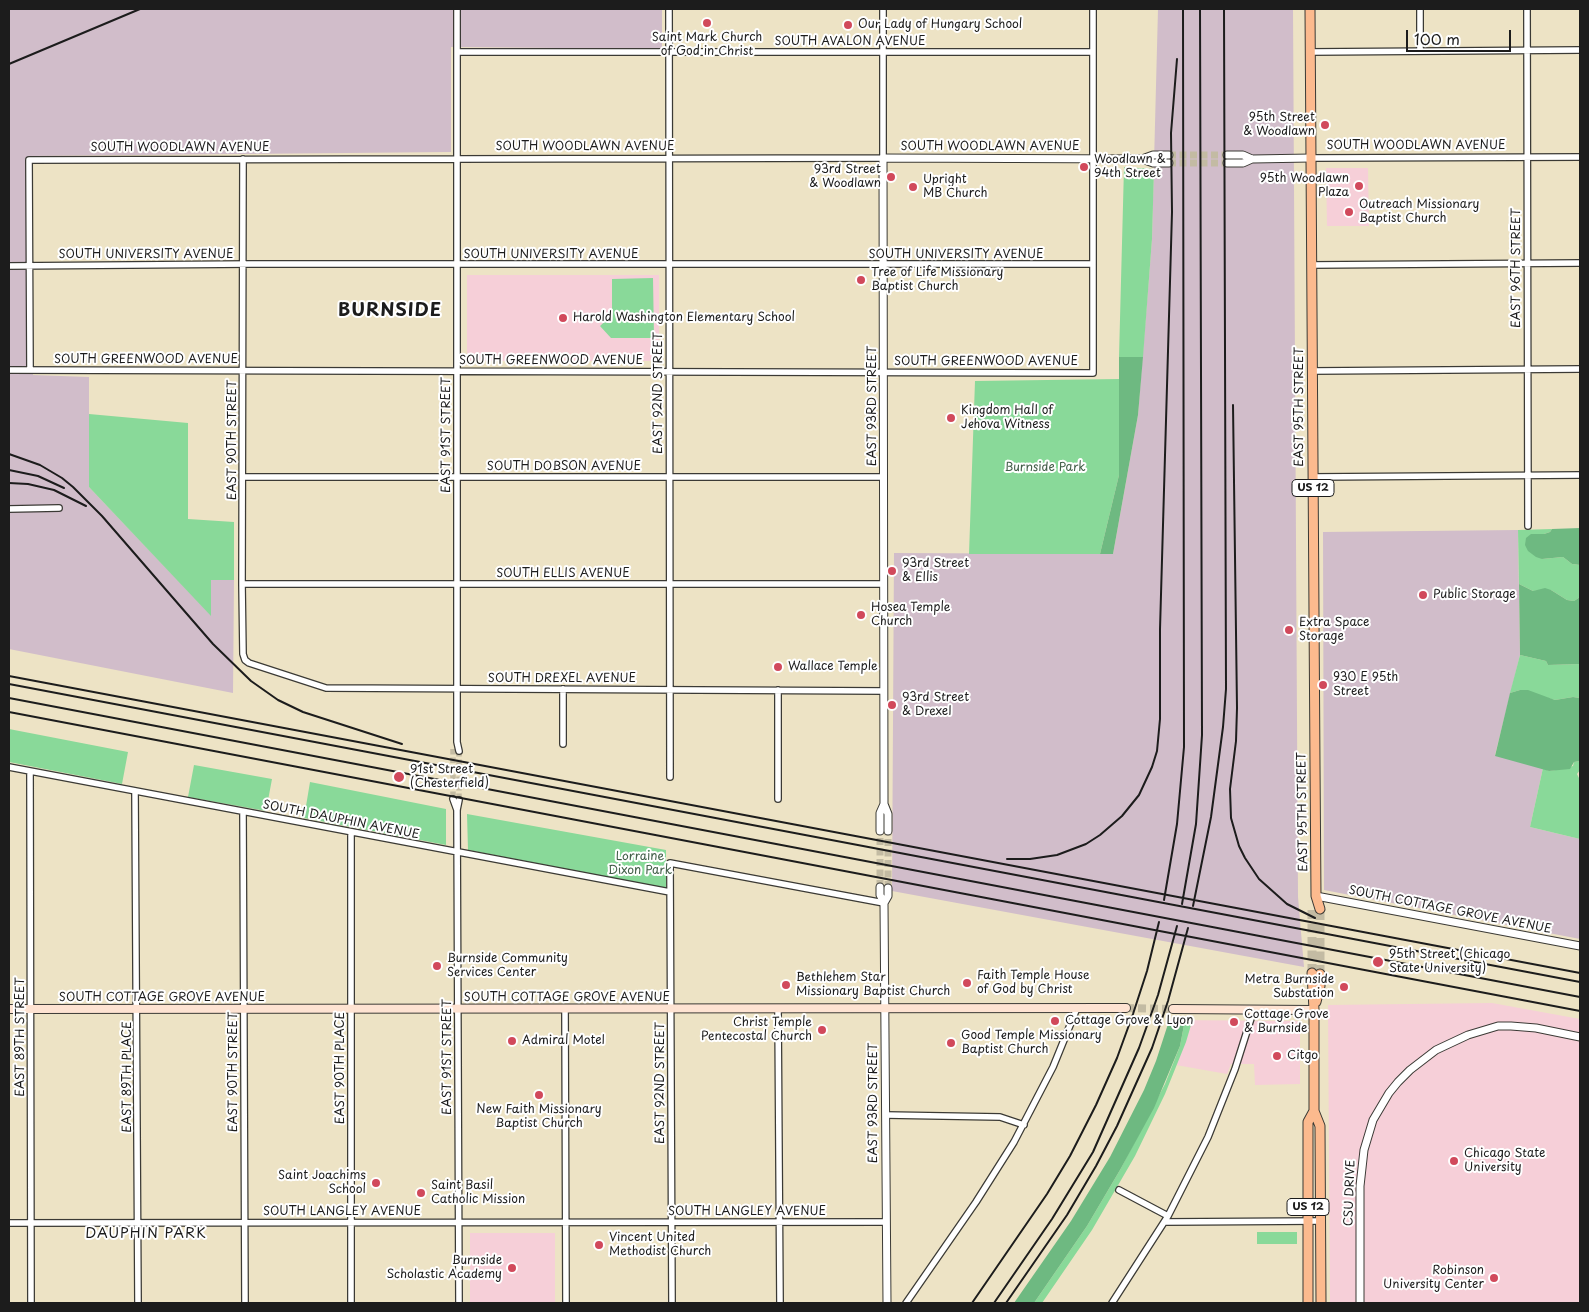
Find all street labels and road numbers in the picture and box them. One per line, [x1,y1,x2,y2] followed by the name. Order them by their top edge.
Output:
[774,35,926,49] street label: SOUTH AVALON AVENUE
[1326,139,1506,153] street label: SOUTH WOODLAWN AVENUE
[495,140,675,154] street label: SOUTH WOODLAWN AVENUE
[900,140,1080,154] street label: SOUTH WOODLAWN AVENUE
[90,141,270,155] street label: SOUTH WOODLAWN AVENUE
[1510,208,1524,328] street label: EAST 96TH STREET
[58,248,234,262] street label: SOUTH UNIVERSITY AVENUE
[463,248,639,262] street label: SOUTH UNIVERSITY AVENUE
[868,248,1044,262] street label: SOUTH UNIVERSITY AVENUE
[652,332,666,454] street label: EAST 92ND STREET
[866,346,880,466] street label: EAST 93RD STREET
[1293,347,1307,467] street label: EAST 95TH STREET
[54,353,238,367] street label: SOUTH GREENWOOD AVENUE
[459,354,643,368] street label: SOUTH GREENWOOD AVENUE
[894,355,1078,369] street label: SOUTH GREENWOOD AVENUE
[440,377,454,493] street label: EAST 91ST STREET
[226,380,240,500] street label: EAST 90TH STREET
[487,460,641,474] street label: SOUTH DOBSON AVENUE
[1292,479,1334,496] road number: US 12
[496,567,630,581] street label: SOUTH ELLIS AVENUE
[488,672,636,686] street label: SOUTH DREXEL AVENUE
[1295,752,1311,872] street label: EAST 95TH STREET
[262,798,420,842] street label: SOUTH DAUPHIN AVENUE
[1347,883,1553,937] street label: SOUTH COTTAGE GROVE AVENUE
[14,977,28,1097] street label: EAST 89TH STREET
[59,991,265,1005] street label: SOUTH COTTAGE GROVE AVENUE
[464,991,670,1005] street label: SOUTH COTTAGE GROVE AVENUE
[441,999,455,1115] street label: EAST 91ST STREET
[227,1012,241,1132] street label: EAST 90TH STREET
[334,1012,348,1124] street label: EAST 90TH PLACE
[121,1021,135,1133] street label: EAST 89TH PLACE
[654,1022,668,1144] street label: EAST 92ND STREET
[867,1043,881,1163] street label: EAST 93RD STREET
[1342,1160,1358,1226] street label: CSU DRIVE
[1287,1198,1329,1216] road number: US 12
[263,1205,421,1219] street label: SOUTH LANGLEY AVENUE
[668,1205,826,1219] street label: SOUTH LANGLEY AVENUE

